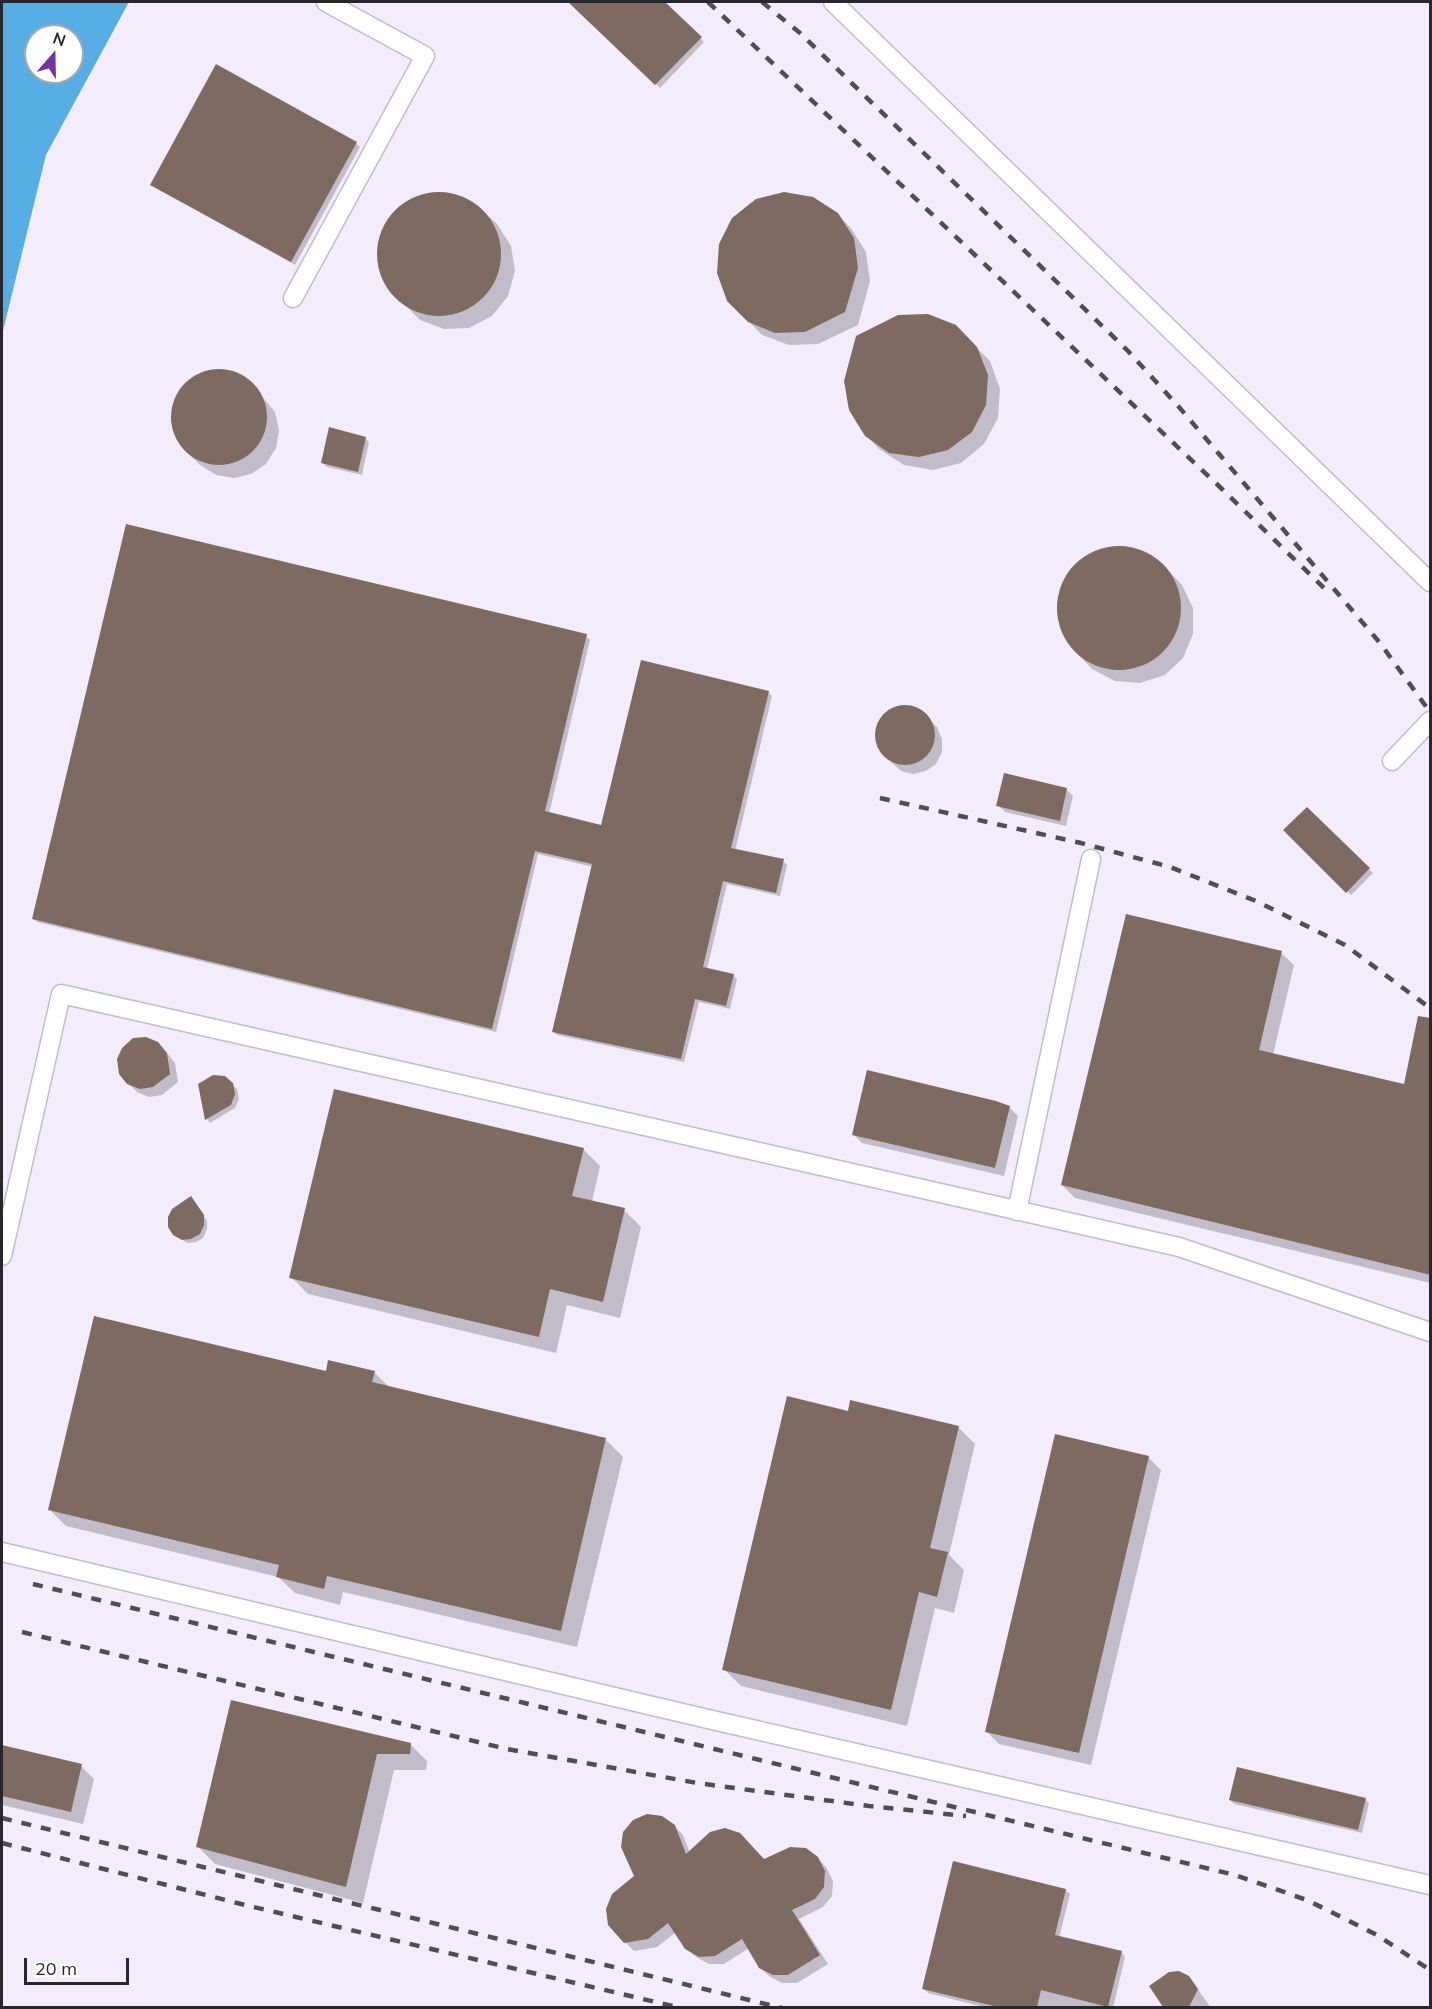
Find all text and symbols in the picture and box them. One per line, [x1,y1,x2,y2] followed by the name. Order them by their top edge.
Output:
[24,24,84,84] north arrow
[50,27,69,50] text: N
[27,1946,132,1984] scale bar
[35,1957,77,1980] text: 20 m

